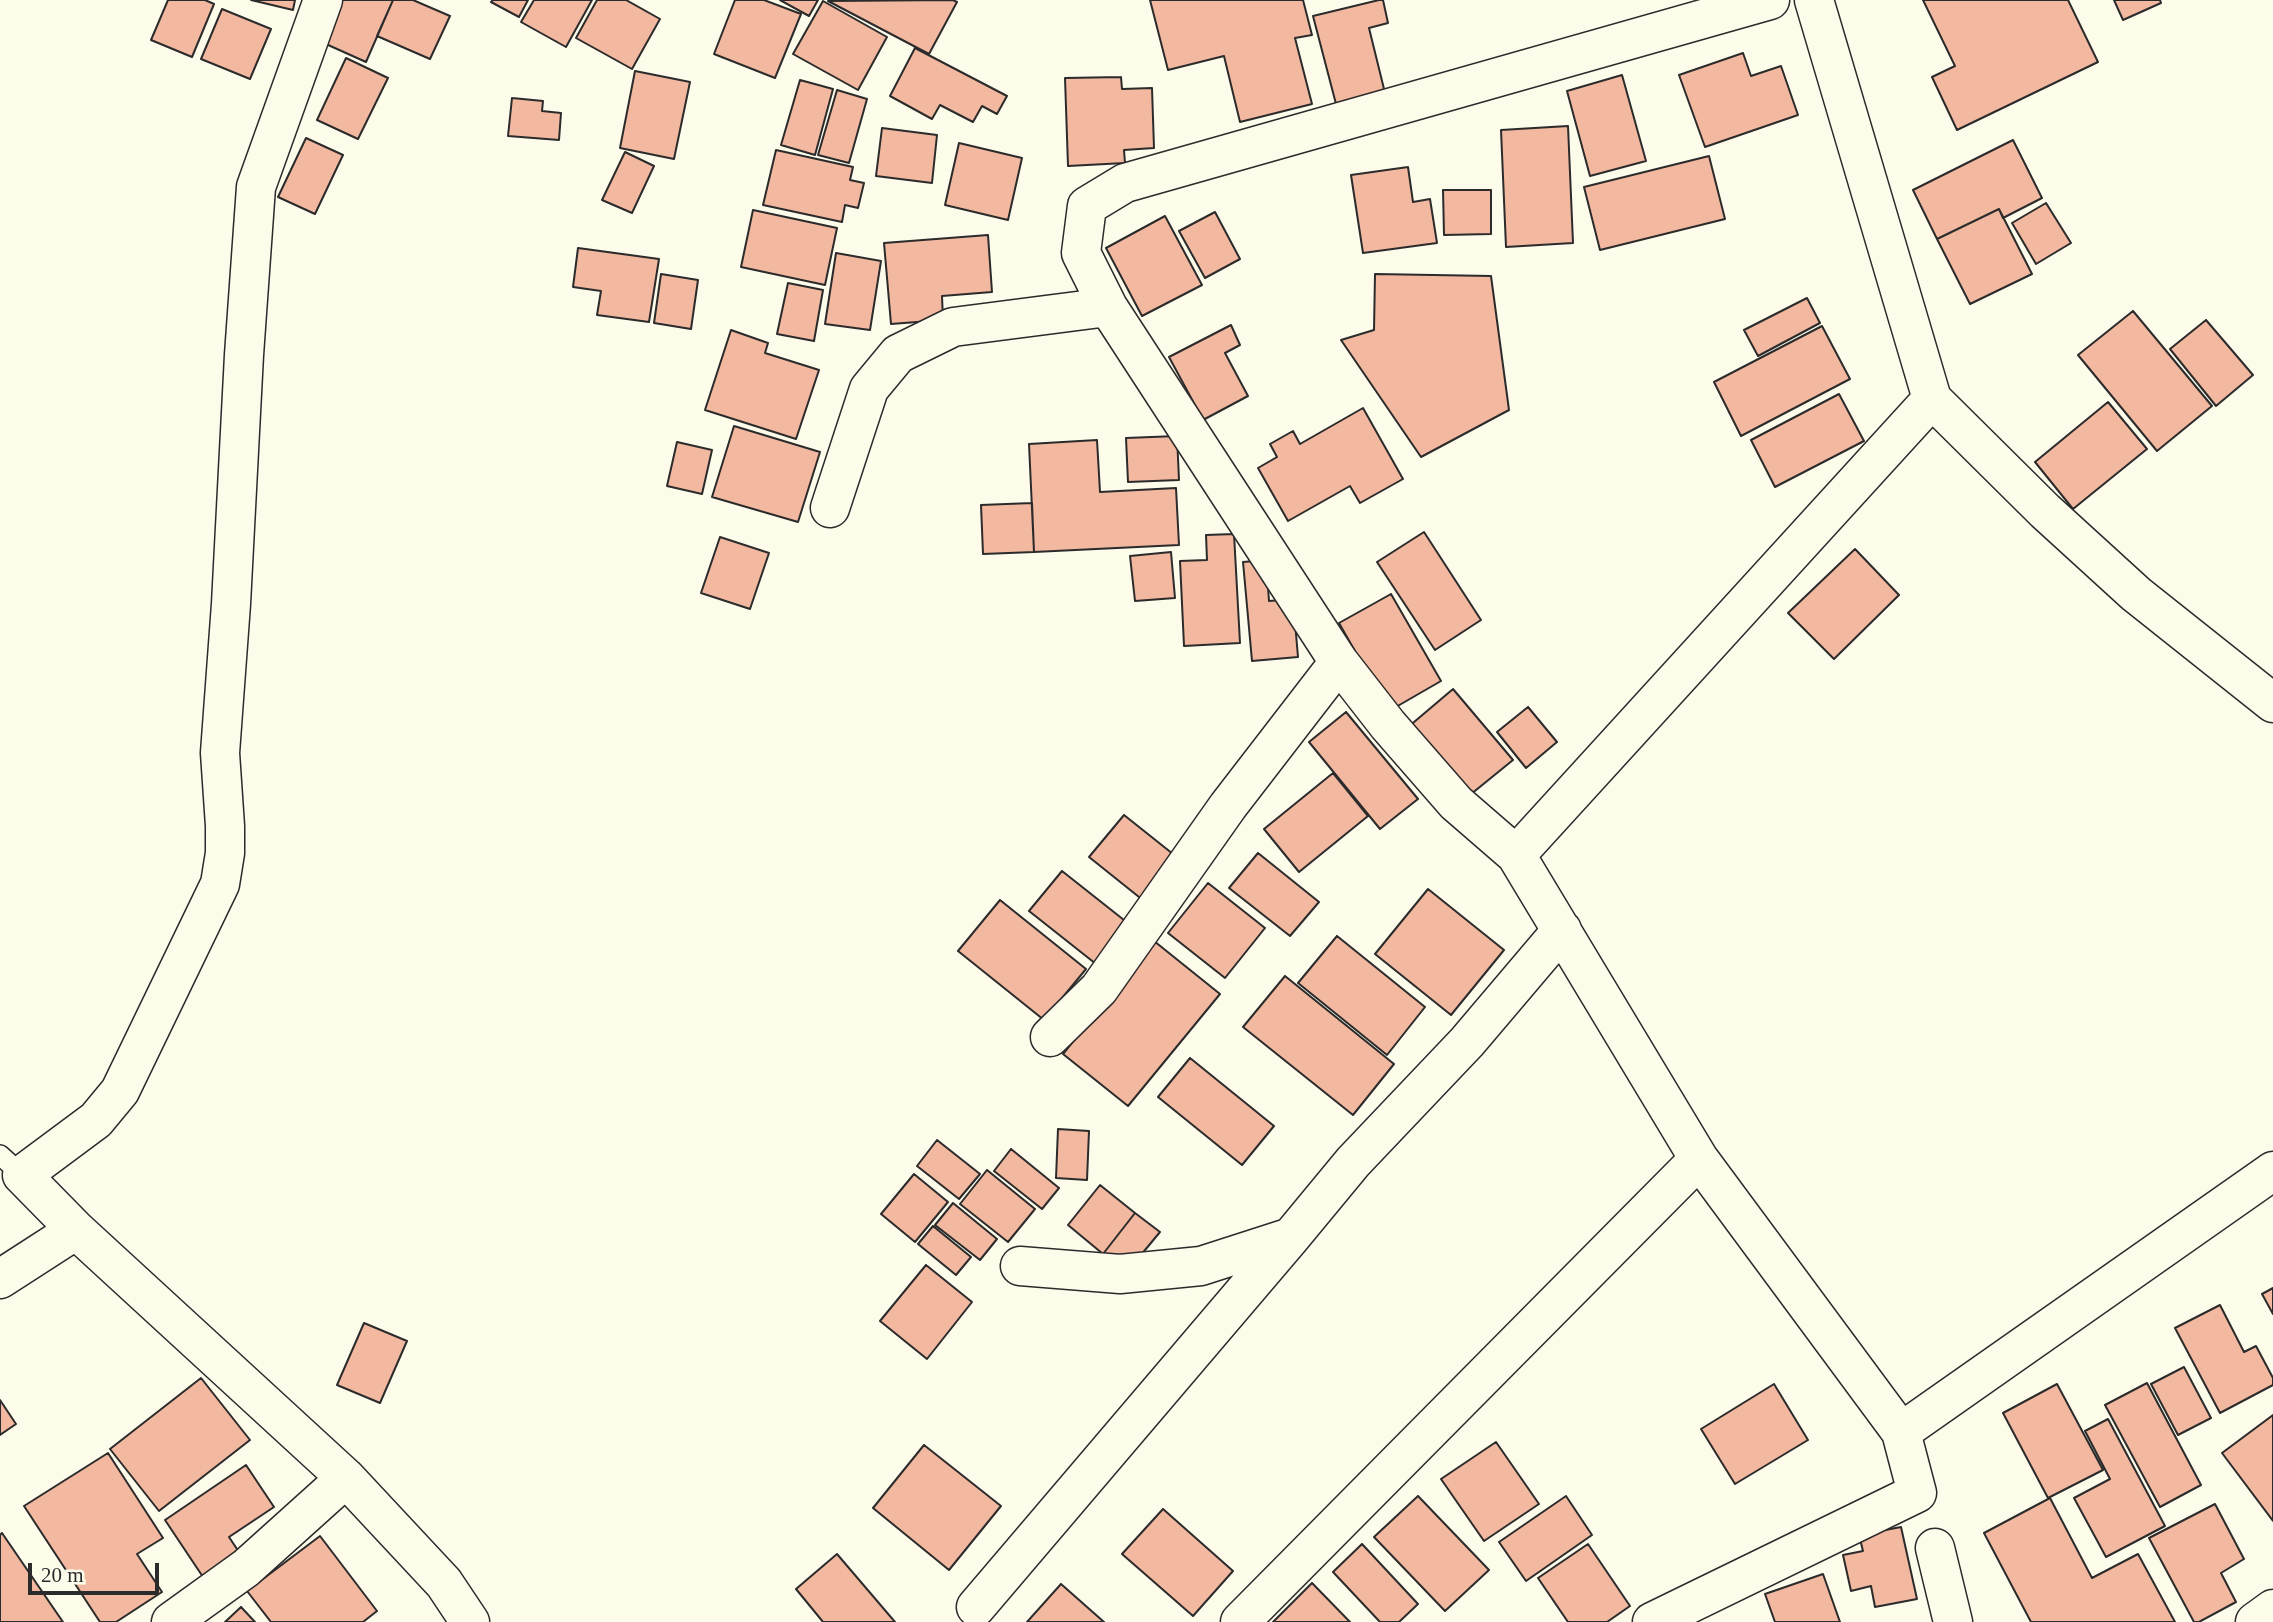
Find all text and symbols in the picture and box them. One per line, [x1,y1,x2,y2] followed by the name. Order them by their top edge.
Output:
[32,1548,163,1592] scale bar
[41,1563,84,1587] text: 20 m

